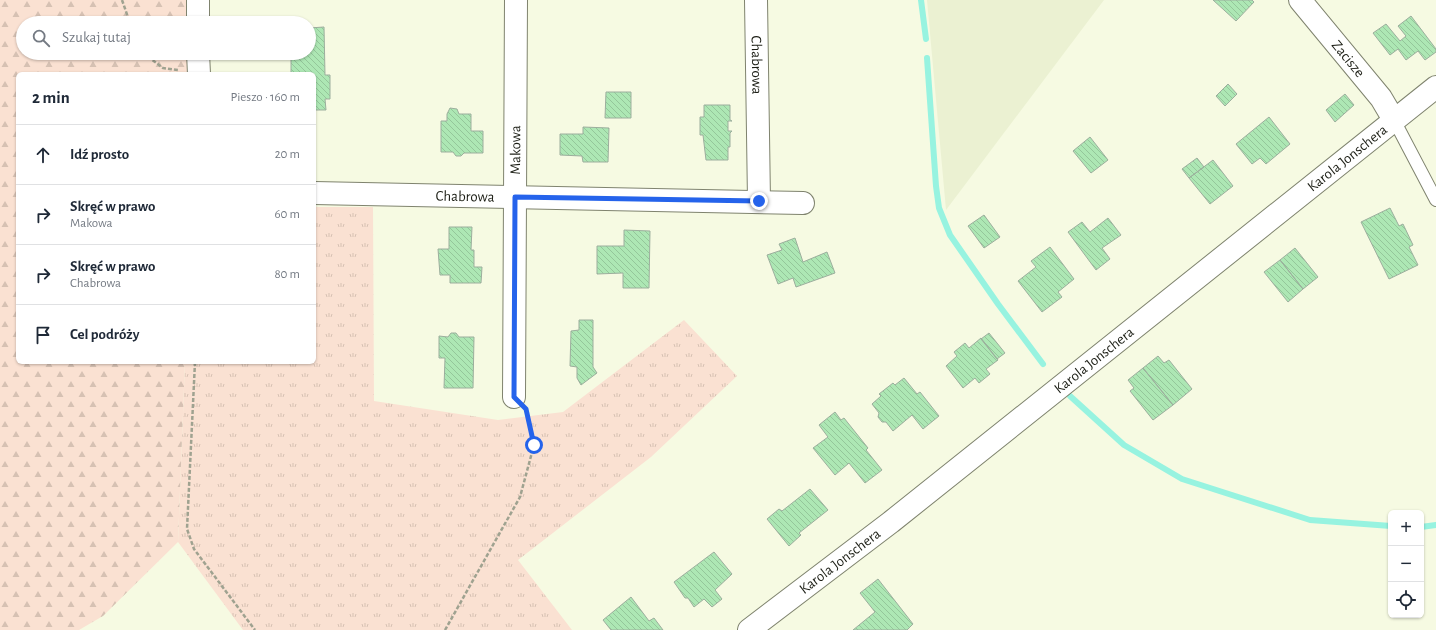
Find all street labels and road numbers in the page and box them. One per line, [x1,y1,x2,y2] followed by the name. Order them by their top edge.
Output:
[749,35,764,95] street label: Chabrowa
[1329,38,1367,80] street label: Zacisze
[1305,122,1390,195] street label: Karola Jonschera
[508,125,523,175] street label: Makowa
[435,188,495,205] street label: Chabrowa
[1052,324,1137,397] street label: Karola Jonschera
[797,526,883,597] street label: Karola Jonschera

